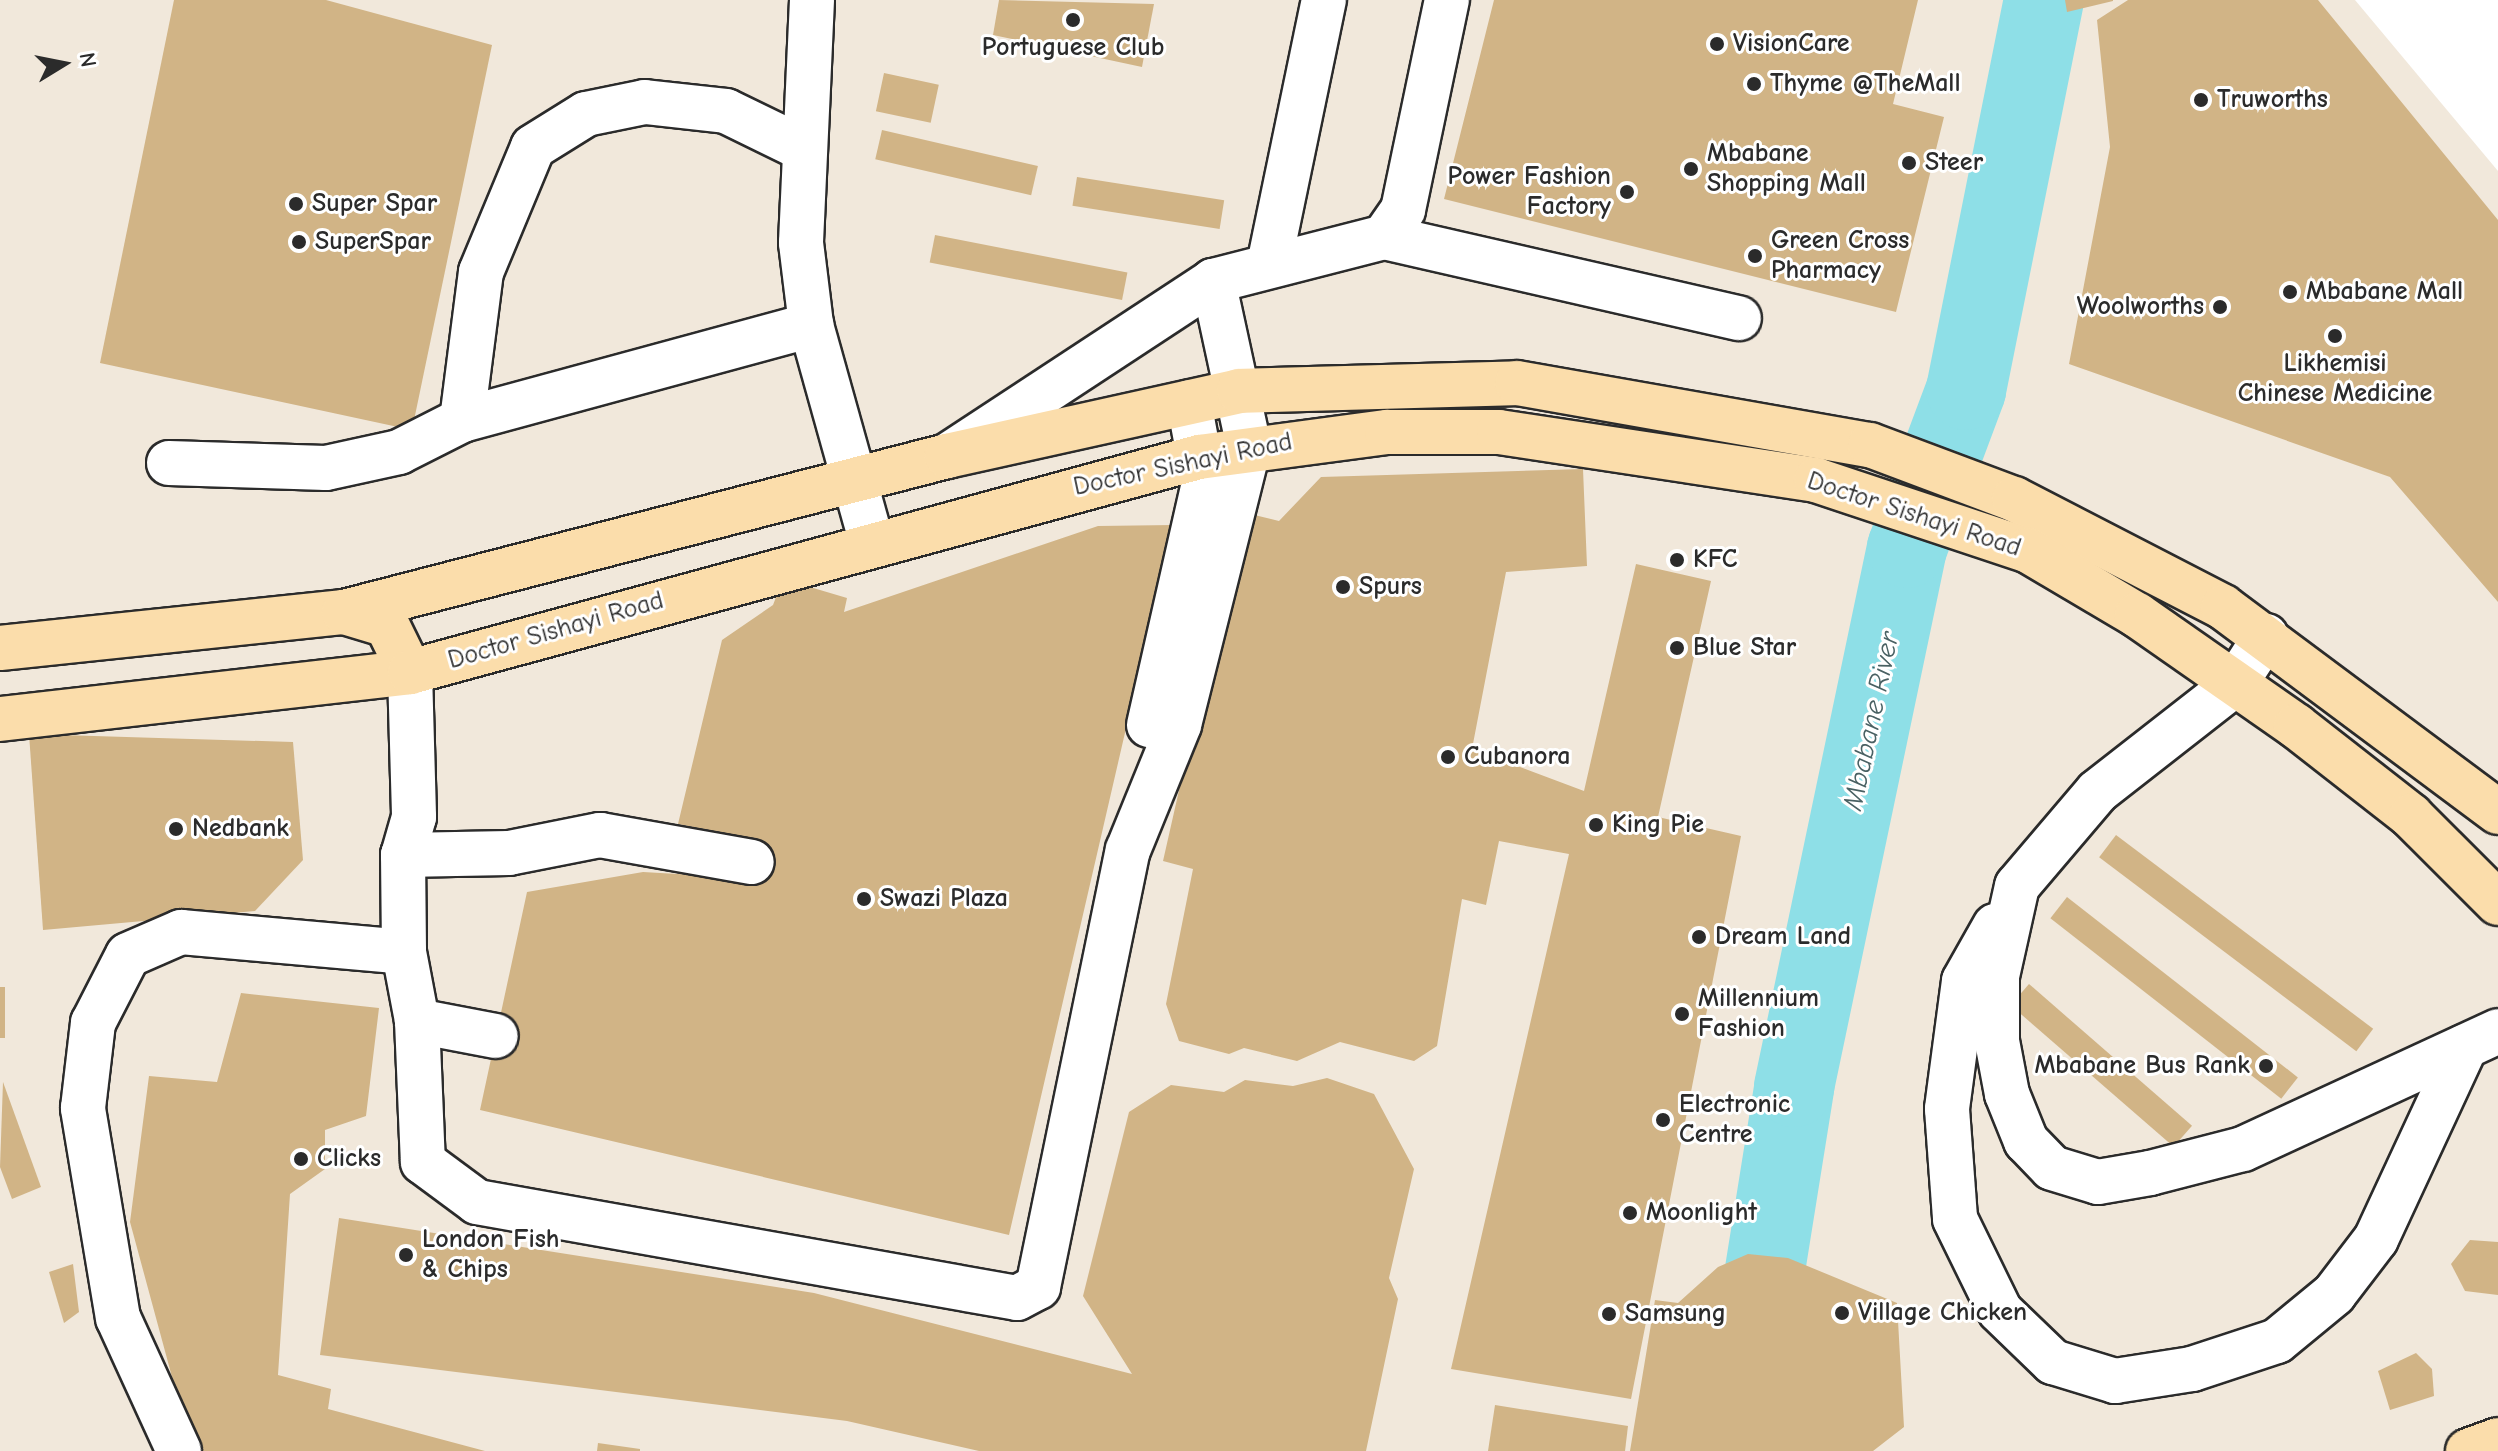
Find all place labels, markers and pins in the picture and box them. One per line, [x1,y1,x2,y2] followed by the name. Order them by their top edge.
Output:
[1064,11,1082,29] marker: Portuguese Club
[1733,28,1850,60] place label: VisionCare
[982,32,1164,64] place label: Portuguese Club
[1708,35,1726,53] marker: VisionCare
[1770,68,1961,100] place label: Thyme @TheMall
[1745,75,1763,93] marker: Thyme @TheMall
[2217,84,2328,116] place label: Truworths
[2192,91,2210,109] marker: Truworths
[1707,138,1866,200] place label: Mbabane Shopping Mall
[1925,147,1983,179] place label: Steer
[1900,154,1918,172] marker: Steer
[1682,160,1700,178] marker: Mbabane Shopping Mall
[1448,161,1611,222] place label: Power Fashion Factory
[1618,183,1636,201] marker: Power Fashion Factory
[312,188,437,220] place label: Super Spar
[287,195,305,213] marker: Super Spar
[1771,225,1909,286] place label: Green Cross Pharmacy
[315,226,431,258] place label: SuperSpar
[290,233,308,251] marker: SuperSpar
[1746,247,1764,265] marker: Green Cross Pharmacy
[2306,276,2463,308] place label: Mbabane Mall
[2281,283,2299,301] marker: Mbabane Mall
[2077,291,2204,323] place label: Woolworths
[2211,298,2229,316] marker: Woolworths
[2326,327,2344,345] marker: Likhemisi Chinese Medicine
[2238,348,2432,410] place label: Likhemisi Chinese Medicine
[1693,544,1737,576] place label: KFC
[1668,551,1686,569] marker: KFC
[1359,571,1422,603] place label: Spurs
[1334,578,1352,596] marker: Spurs
[1693,632,1796,664] place label: Blue Star
[1668,639,1686,657] marker: Blue Star
[1464,741,1570,773] place label: Cubanora
[1439,748,1457,766] marker: Cubanora
[1612,809,1704,841] place label: King Pie
[192,813,289,845] place label: Nedbank
[1587,816,1605,834] marker: King Pie
[167,820,185,838] marker: Nedbank
[880,883,1008,915] place label: Swazi Plaza
[855,890,873,908] marker: Swazi Plaza
[1715,921,1851,953] place label: Dream Land
[1690,928,1708,946] marker: Dream Land
[1698,983,1819,1044] place label: Millennium Fashion
[1673,1005,1691,1023] marker: Millennium Fashion
[2034,1050,2250,1082] place label: Mbabane Bus Rank
[2257,1057,2275,1075] marker: Mbabane Bus Rank
[1679,1089,1790,1150] place label: Electronic Centre
[1654,1111,1672,1129] marker: Electronic Centre
[317,1143,381,1175] place label: Clicks
[292,1150,310,1168] marker: Clicks
[1646,1197,1757,1229] place label: Moonlight
[1621,1204,1639,1222] marker: Moonlight
[422,1224,559,1286] place label: London Fish & Chips
[397,1246,415,1264] marker: London Fish & Chips
[1858,1297,2027,1329] place label: Village Chicken
[1625,1298,1726,1330] place label: Samsung
[1833,1304,1851,1322] marker: Village Chicken
[1600,1305,1618,1323] marker: Samsung

